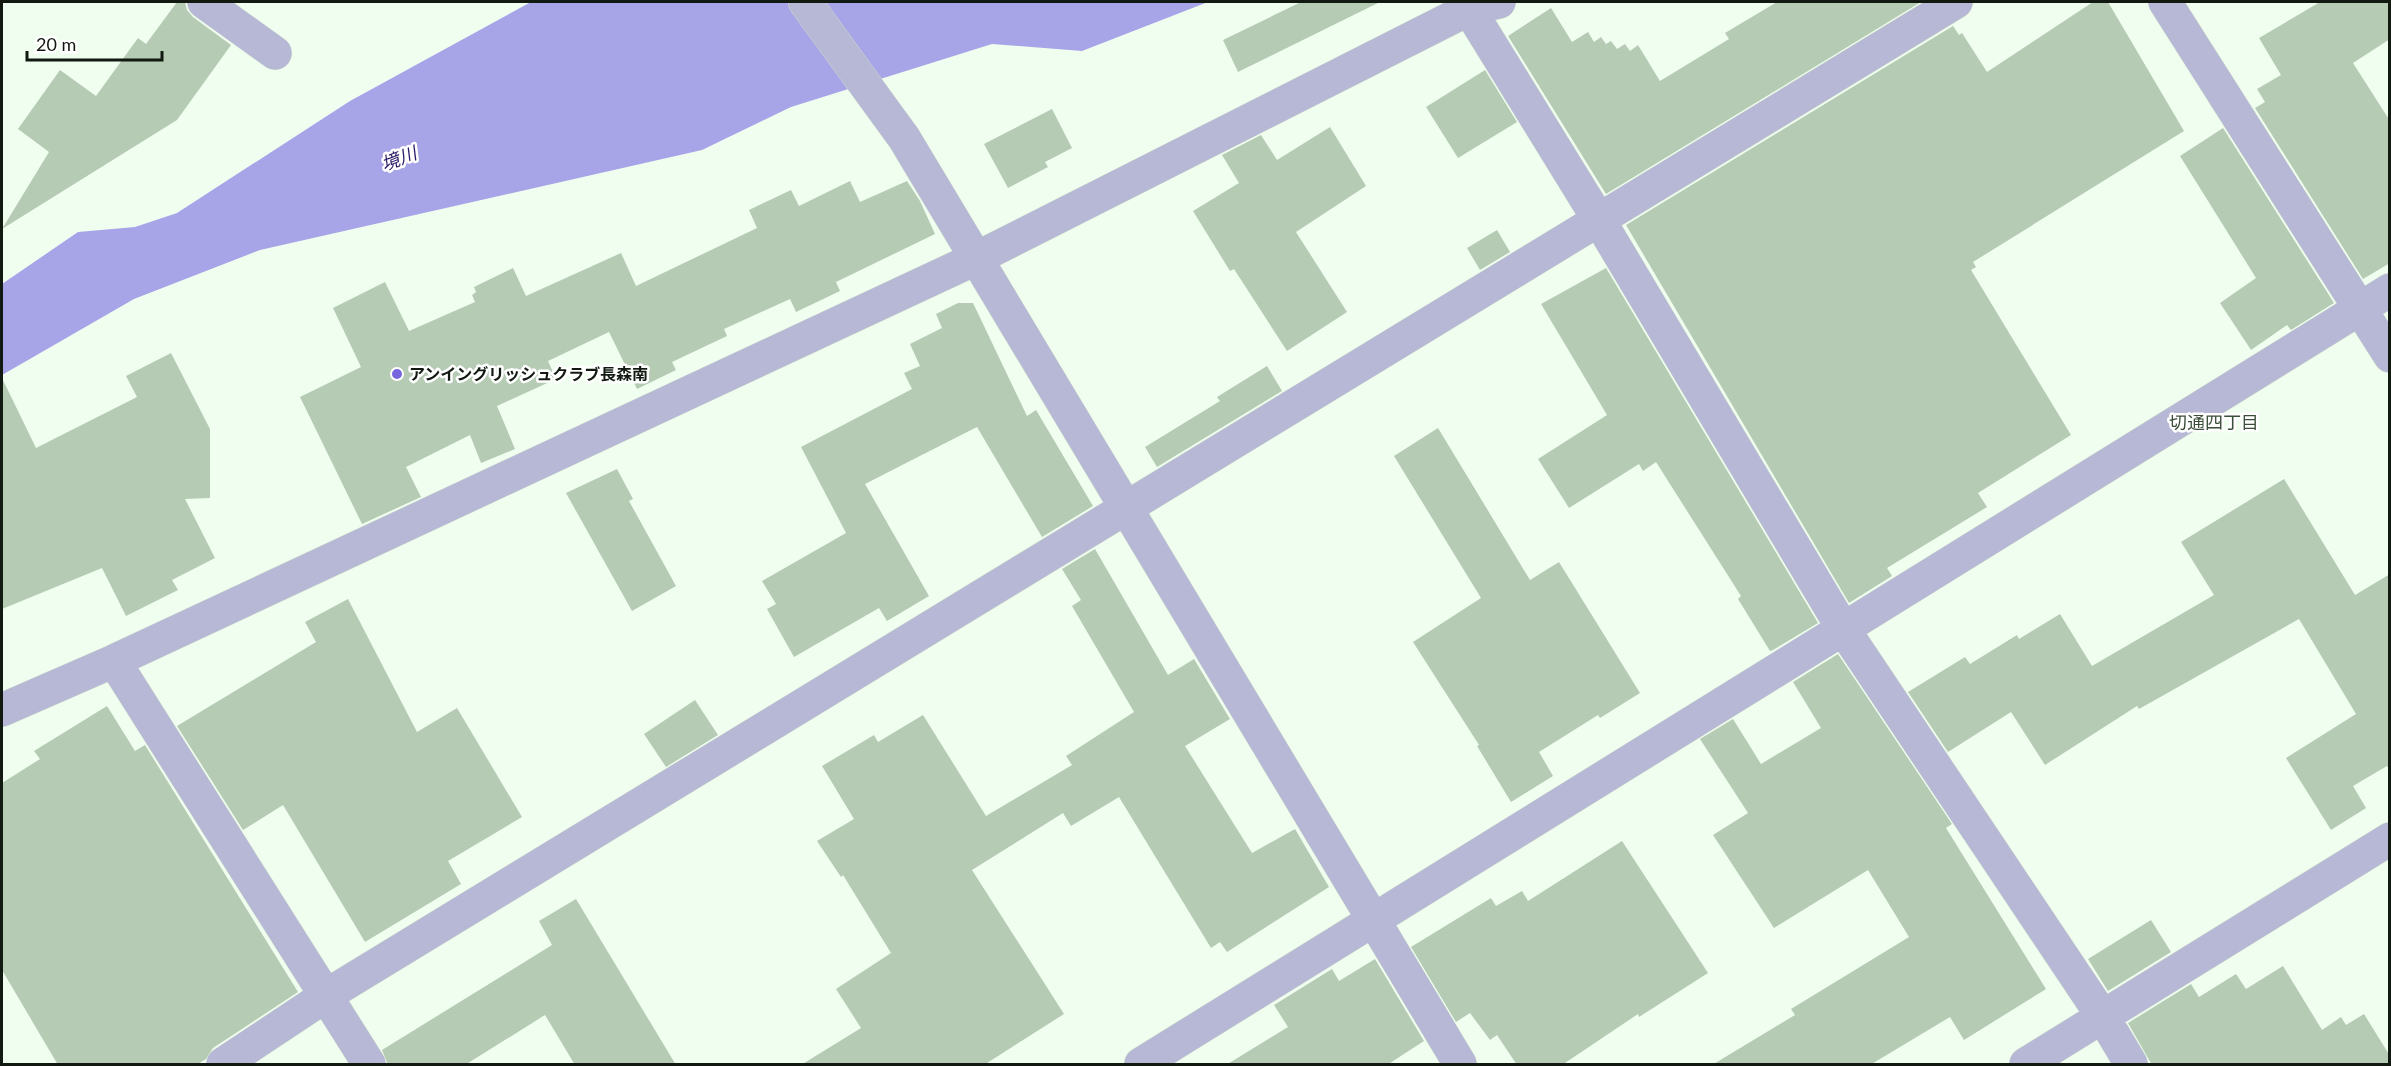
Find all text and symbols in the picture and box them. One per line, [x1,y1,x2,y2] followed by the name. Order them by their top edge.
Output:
[27,24,162,62] scale bar
[36,33,76,55] text: 20 m
[378,141,421,175] water label: 境川
[409,364,648,383] place label: アンイングリッシュクラブ長森南
[390,367,404,381] marker: アンイングリッシュクラブ長森南
[2169,411,2259,433] district label: 切通四丁目

